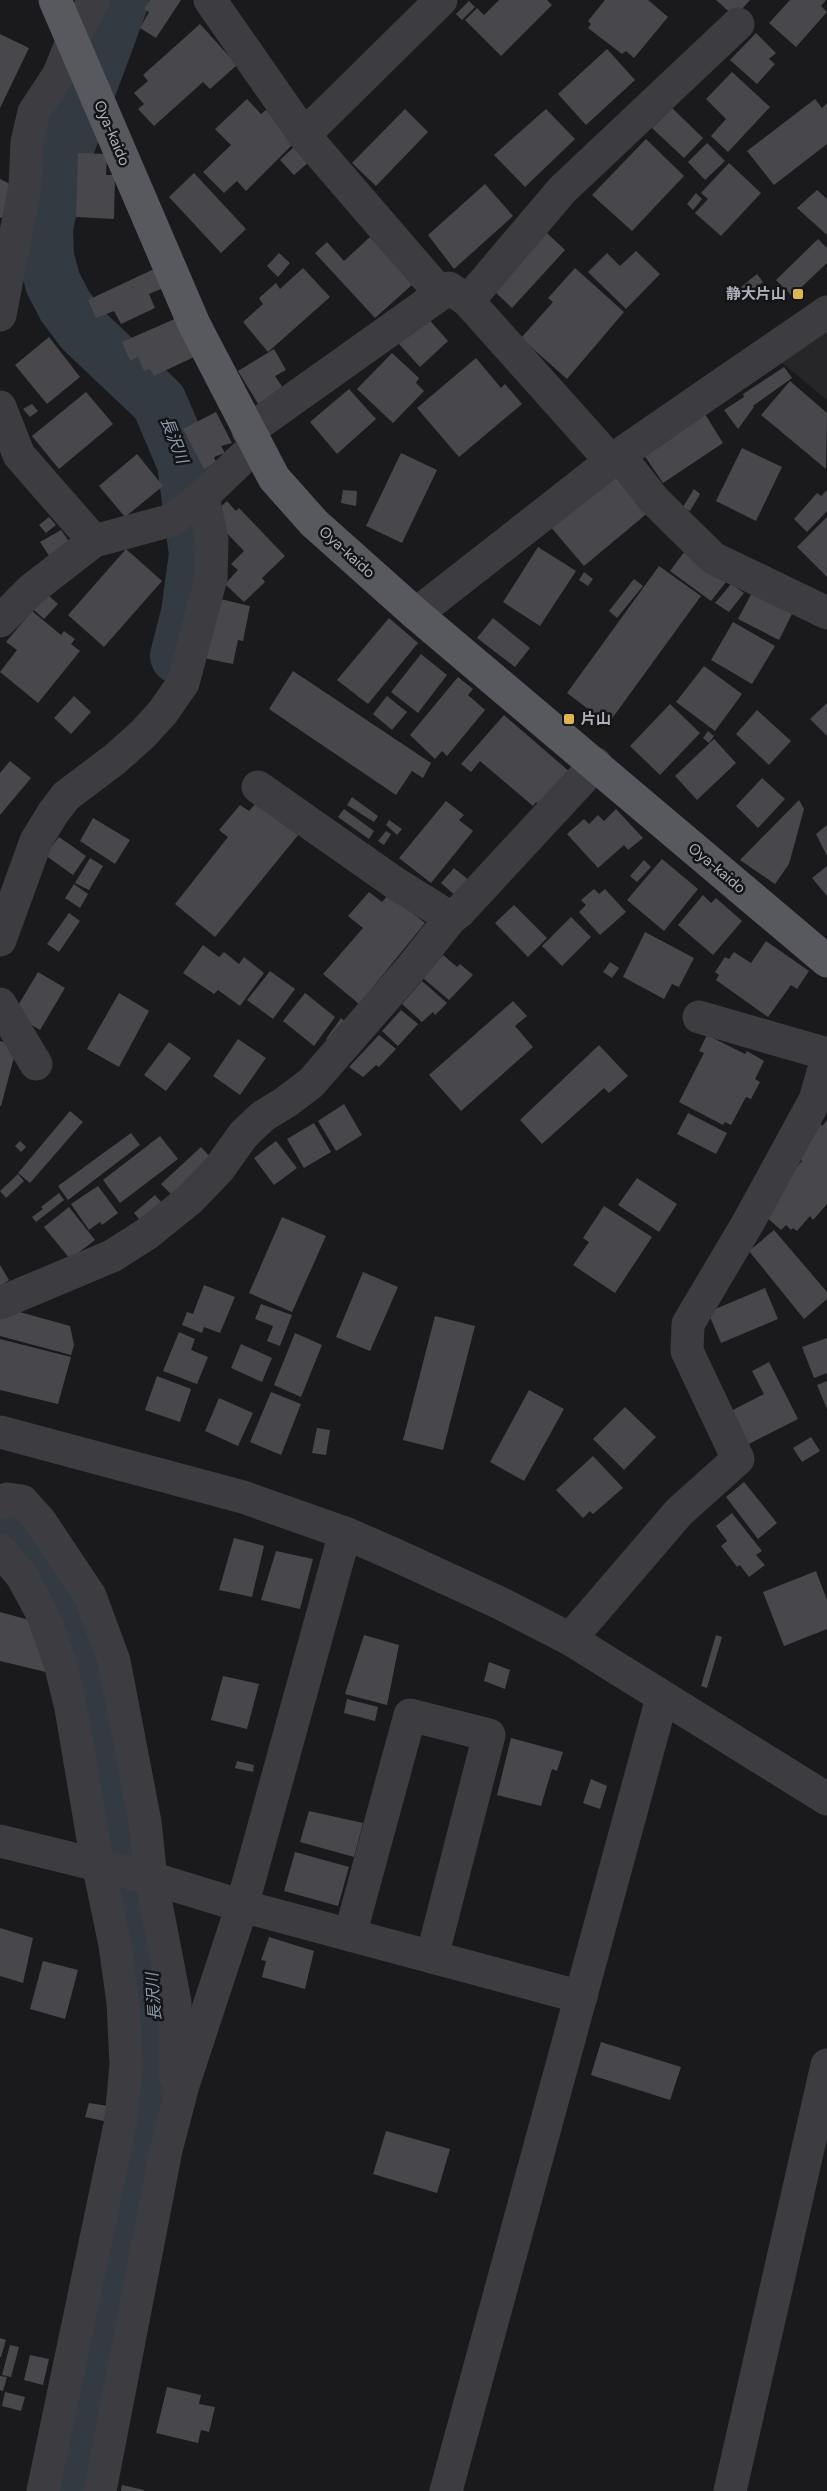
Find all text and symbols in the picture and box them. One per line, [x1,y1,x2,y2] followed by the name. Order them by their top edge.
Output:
[90,98,134,169] street label: Oya-kaido
[726,285,786,303] place label: 静大片山
[791,287,805,301] marker: 静大片山
[157,414,193,468] water label: 長沢川
[315,522,379,582] street label: Oya-kaido
[581,710,611,728] place label: 片山
[562,712,576,726] marker: 片山
[685,839,749,897] street label: Oya-kaido
[142,1970,165,2022] water label: 長沢川

